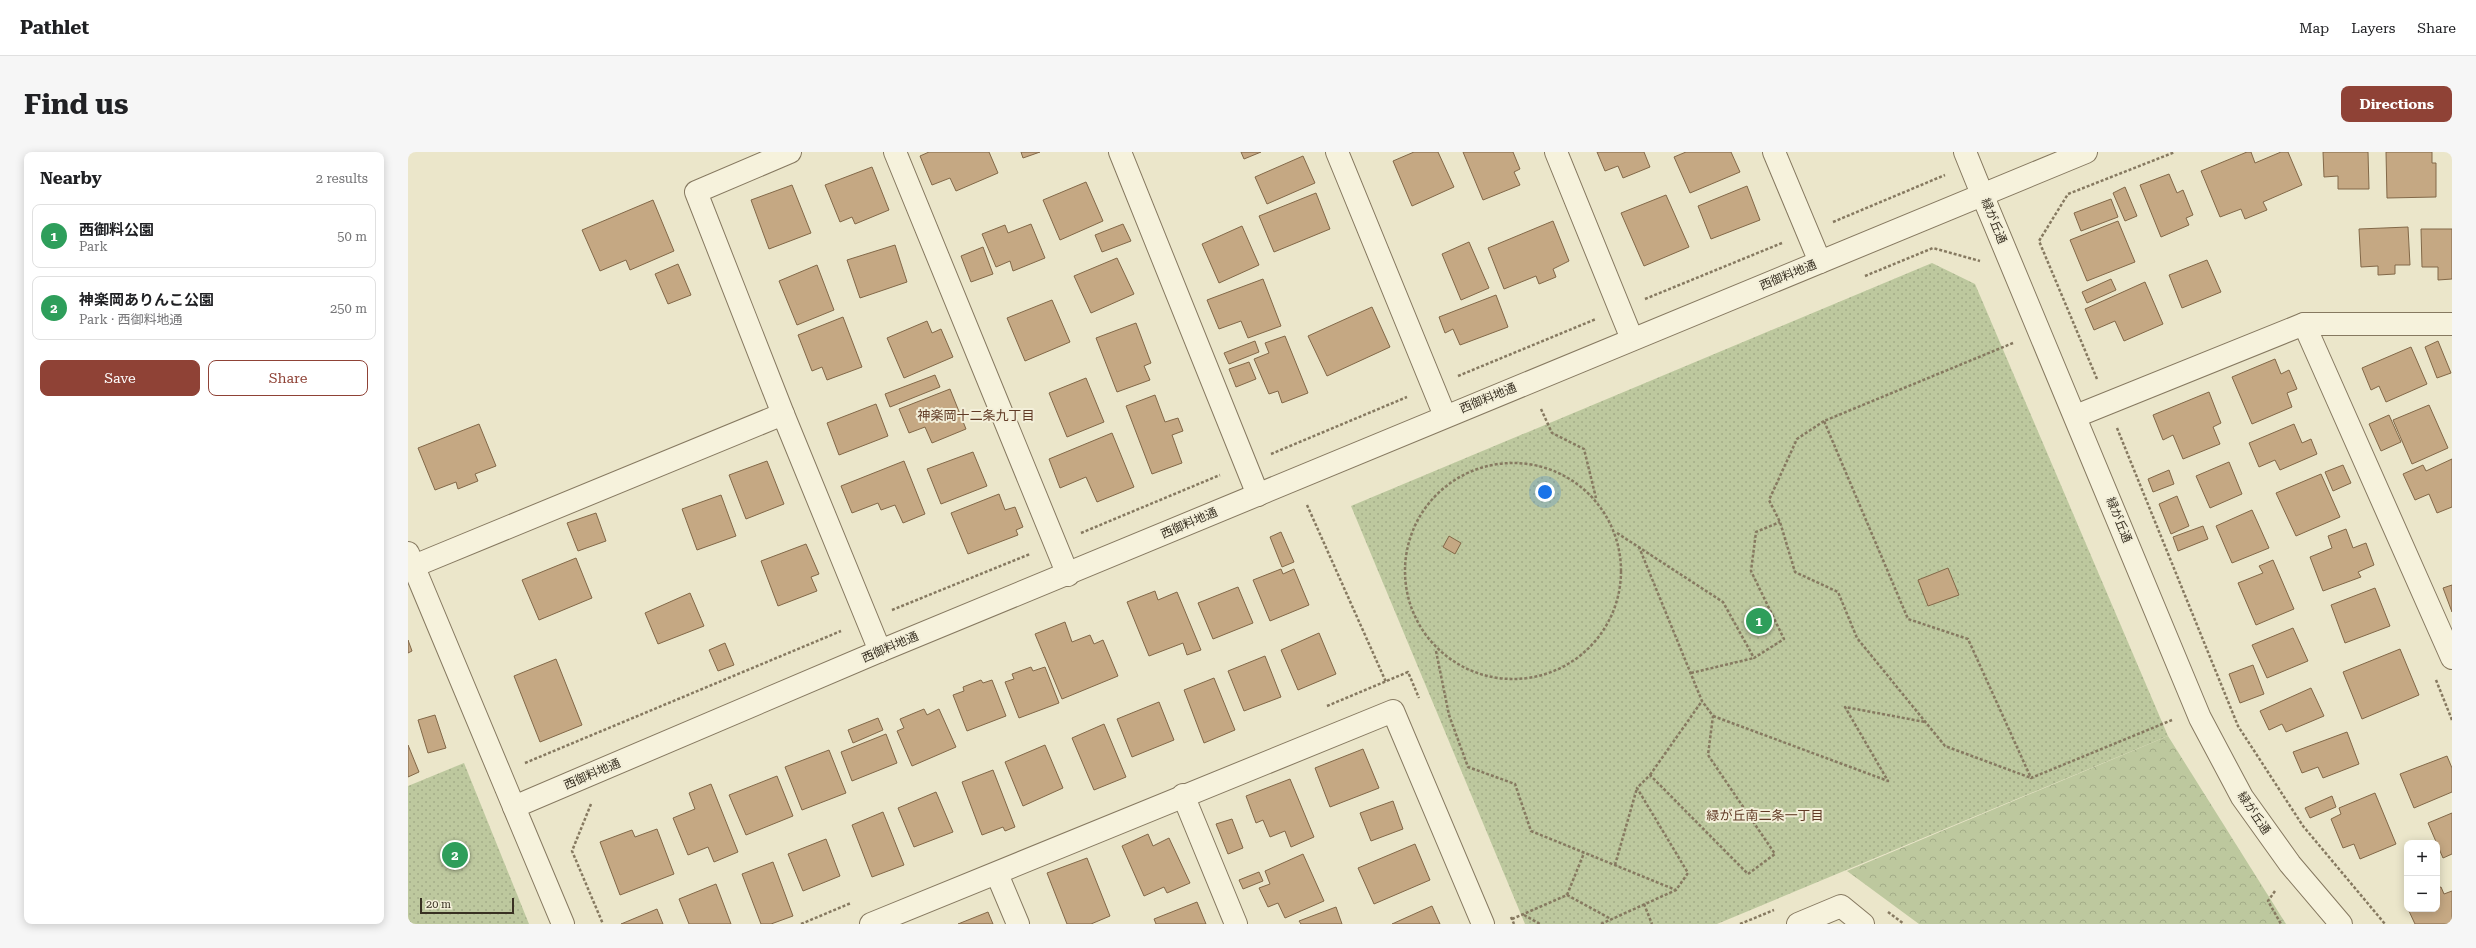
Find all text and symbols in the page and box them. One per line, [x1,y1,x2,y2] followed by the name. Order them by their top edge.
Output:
[20,16,89,39] text: Pathlet
[2299,20,2329,36] text: Map
[2351,20,2395,36] text: Layers
[2417,20,2456,36] text: Share
[2341,86,2452,122] button: Directions
[24,88,128,121] text: Find us
[40,168,102,188] text: Nearby
[316,171,368,186] text: 2 results
[1979,196,2009,246] street label: 緑が丘通
[79,221,154,239] text: 西御料公園
[50,229,58,244] text: 1
[337,229,367,244] text: 50 m
[79,239,108,254] text: Park
[1758,257,1818,293] street label: 西御料地通
[79,291,214,309] text: 神楽岡ありんこ公園
[50,301,58,316] text: 2
[330,301,367,316] text: 250 m
[79,312,183,327] text: Park · 西御料地通
[40,360,200,396] button: Save
[208,360,368,396] button: Share
[1458,380,1518,416] street label: 西御料地通
[917,408,1035,423] district label: 神楽岡十二条九丁目
[1535,482,1555,502] your location
[2104,495,2134,545] street label: 緑が丘通
[1159,505,1219,541] street label: 西御料地通
[1746,606,1772,636] pin: 1
[860,629,920,665] street label: 西御料地通
[562,756,622,792] street label: 西御料地通
[2235,789,2273,837] street label: 緑が丘通
[1706,808,1824,823] district label: 緑が丘南二条一丁目
[442,840,468,870] pin: 2
[2404,840,2440,912] map controls
[2404,840,2440,876] button: +
[2404,876,2440,912] button: −
[420,896,514,915] scale bar
[426,898,451,911] text: 20 m

